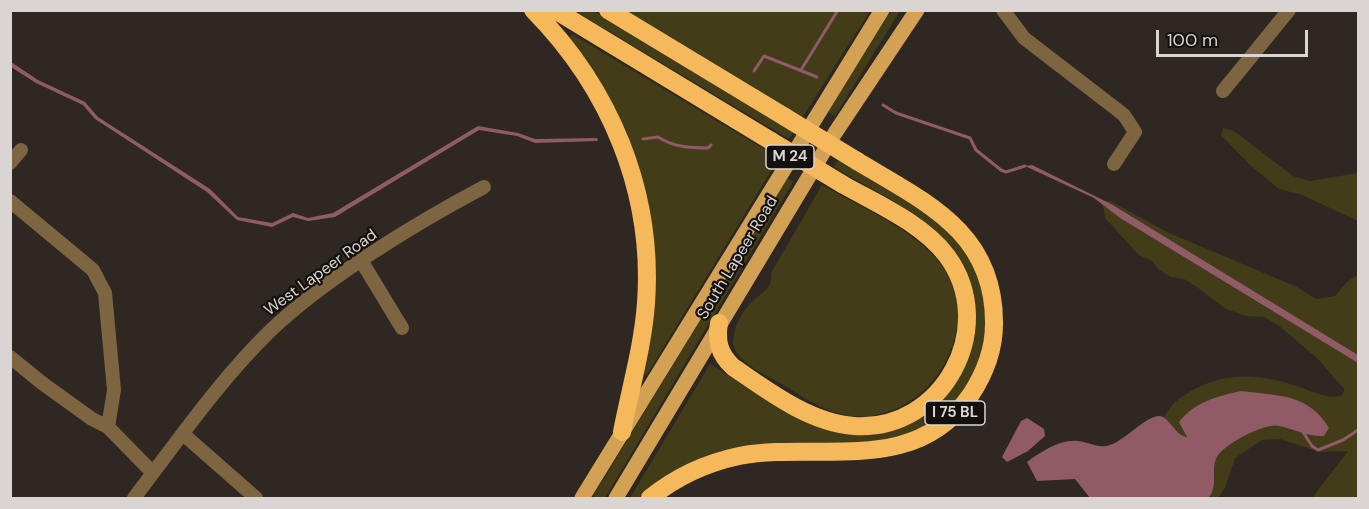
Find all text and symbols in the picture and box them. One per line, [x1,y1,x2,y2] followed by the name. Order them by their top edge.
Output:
[1159,18,1310,56] scale bar
[1167,28,1218,52] text: 100 m
[766,145,814,169] road number: M 24
[694,193,782,323] street label: South Lapeer Road
[261,226,381,320] street label: West Lapeer Road
[925,401,985,425] road number: I 75 BL

